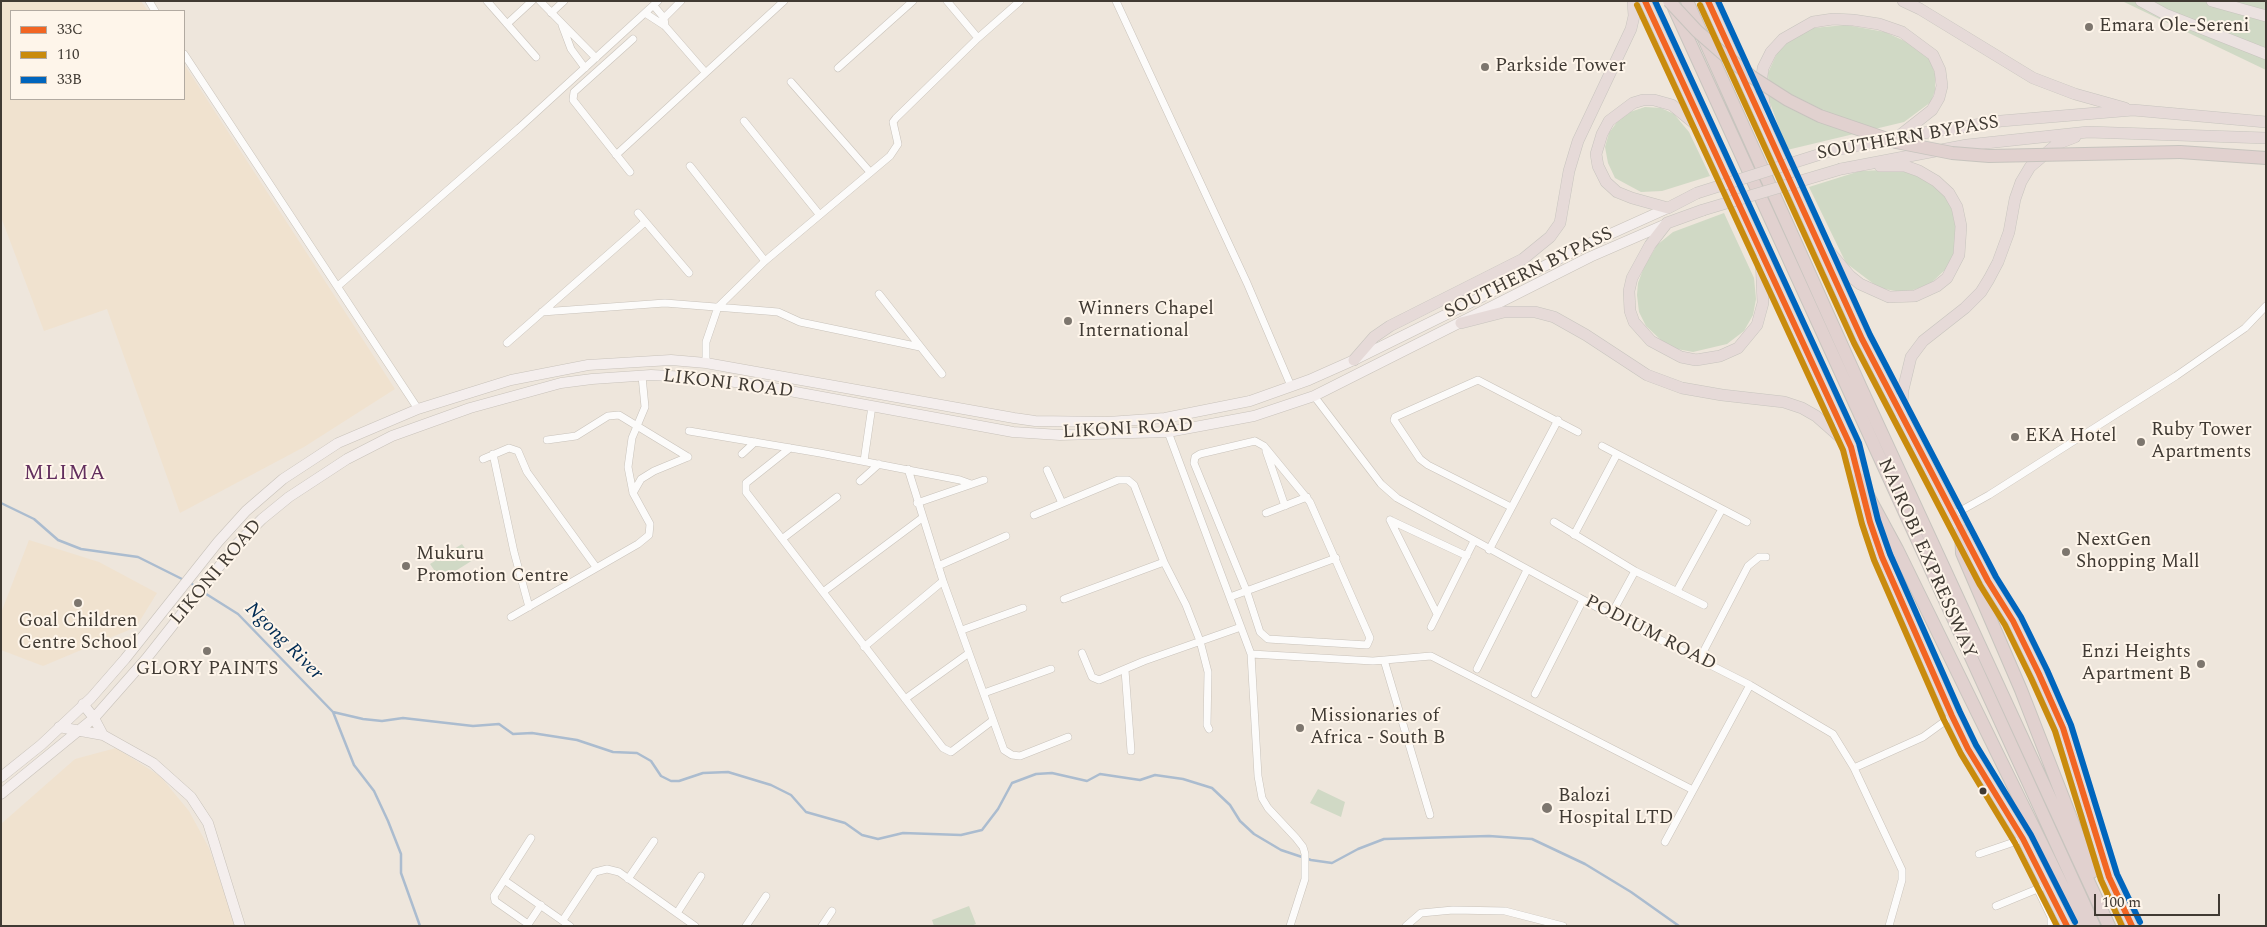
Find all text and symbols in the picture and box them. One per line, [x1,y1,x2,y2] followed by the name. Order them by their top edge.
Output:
[10,10,185,100] legend
[2099,16,2249,38] place label: Emara Ole-Sereni
[57,18,83,41] text: 33C
[2083,21,2095,33] marker: Emara Ole-Sereni
[57,43,80,66] text: 110
[1495,56,1626,78] place label: Parkside Tower
[1479,61,1491,73] marker: Parkside Tower
[57,68,82,91] text: 33B
[1815,112,2001,166] street label: SOUTHERN BYPASS
[1441,223,1617,325] street label: SOUTHERN BYPASS
[1078,299,1214,343] place label: Winners Chapel International
[1062,315,1074,327] marker: Winners Chapel International
[662,366,794,404] street label: LIKONI ROAD
[1062,415,1194,445] street label: LIKONI ROAD
[2151,420,2252,464] place label: Ruby Tower Apartments
[2025,426,2117,448] place label: EKA Hotel
[2009,431,2021,443] marker: EKA Hotel
[2135,436,2147,448] marker: Ruby Tower Apartments
[1872,455,1980,663] street label: NAIROBI EXPRESSWAY
[23,462,107,488] district label: MLIMA
[166,516,268,630] street label: LIKONI ROAD
[2076,530,2200,574] place label: NextGen Shopping Mall
[416,544,569,588] place label: Mukuru Promotion Centre
[2060,546,2072,558] marker: NextGen Shopping Mall
[400,560,412,572] marker: Mukuru Promotion Centre
[1581,591,1719,677] street label: PODIUM ROAD
[72,597,84,609] marker: Goal Children Centre School
[239,598,327,686] water label: Ngong River
[18,611,138,655] place label: Goal Children Centre School
[2081,642,2191,686] place label: Enzi Heights Apartment B
[201,645,213,657] marker: GLORY PAINTS
[2195,658,2207,670] marker: Enzi Heights Apartment B
[136,659,278,681] place label: GLORY PAINTS
[1310,706,1445,750] place label: Missionaries of Africa - South B
[1294,722,1306,734] marker: Missionaries of Africa - South B
[1558,786,1673,830] place label: Balozi Hospital LTD
[1978,786,1988,796] unlabelled marker
[1540,801,1554,815] marker: Balozi Hospital LTD
[2097,884,2223,916] scale bar
[2102,891,2141,914] text: 100 m

